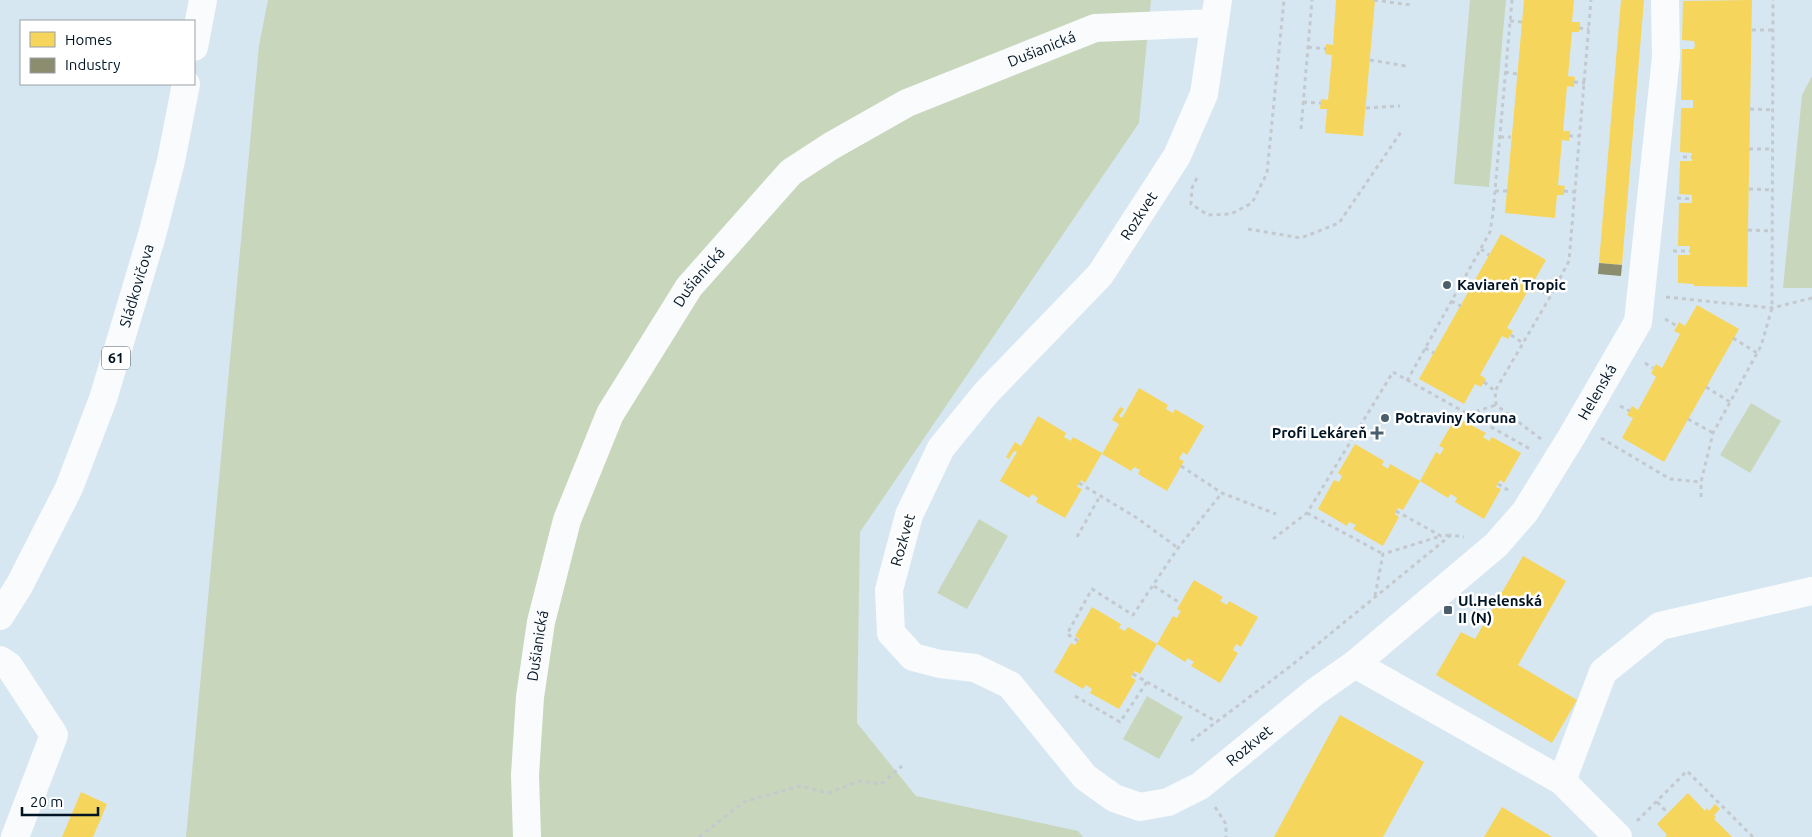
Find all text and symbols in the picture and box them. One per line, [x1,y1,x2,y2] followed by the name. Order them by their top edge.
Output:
[20,20,195,85] legend
[1005,28,1078,70] street label: Dušianická
[65,31,112,48] text: Homes
[65,56,120,73] text: Industry
[1117,188,1160,243] street label: Rozkvet
[116,242,157,329] street label: Sládkovičova
[670,244,728,310] street label: Dušianická
[1457,276,1566,293] place label: Kaviareň Tropic
[1441,279,1453,291] marker: Kaviareň Tropic
[102,346,130,369] road number: 61
[1574,361,1620,423] street label: Helenská
[1395,409,1516,426] place label: Potraviny Koruna
[1379,412,1391,424] marker: Potraviny Koruna
[1272,424,1367,441] place label: Profi Lekáreň
[1371,427,1383,439] marker: Profi Lekáreň
[887,512,918,568] street label: Rozkvet
[1458,592,1542,626] place label: Ul.Helenská II (N)
[1442,604,1454,616] marker: Ul.Helenská II (N)
[523,608,552,682] street label: Dušianická
[1223,722,1275,769] street label: Rozkvet
[22,784,99,816] scale bar
[30,793,63,810] text: 20 m

